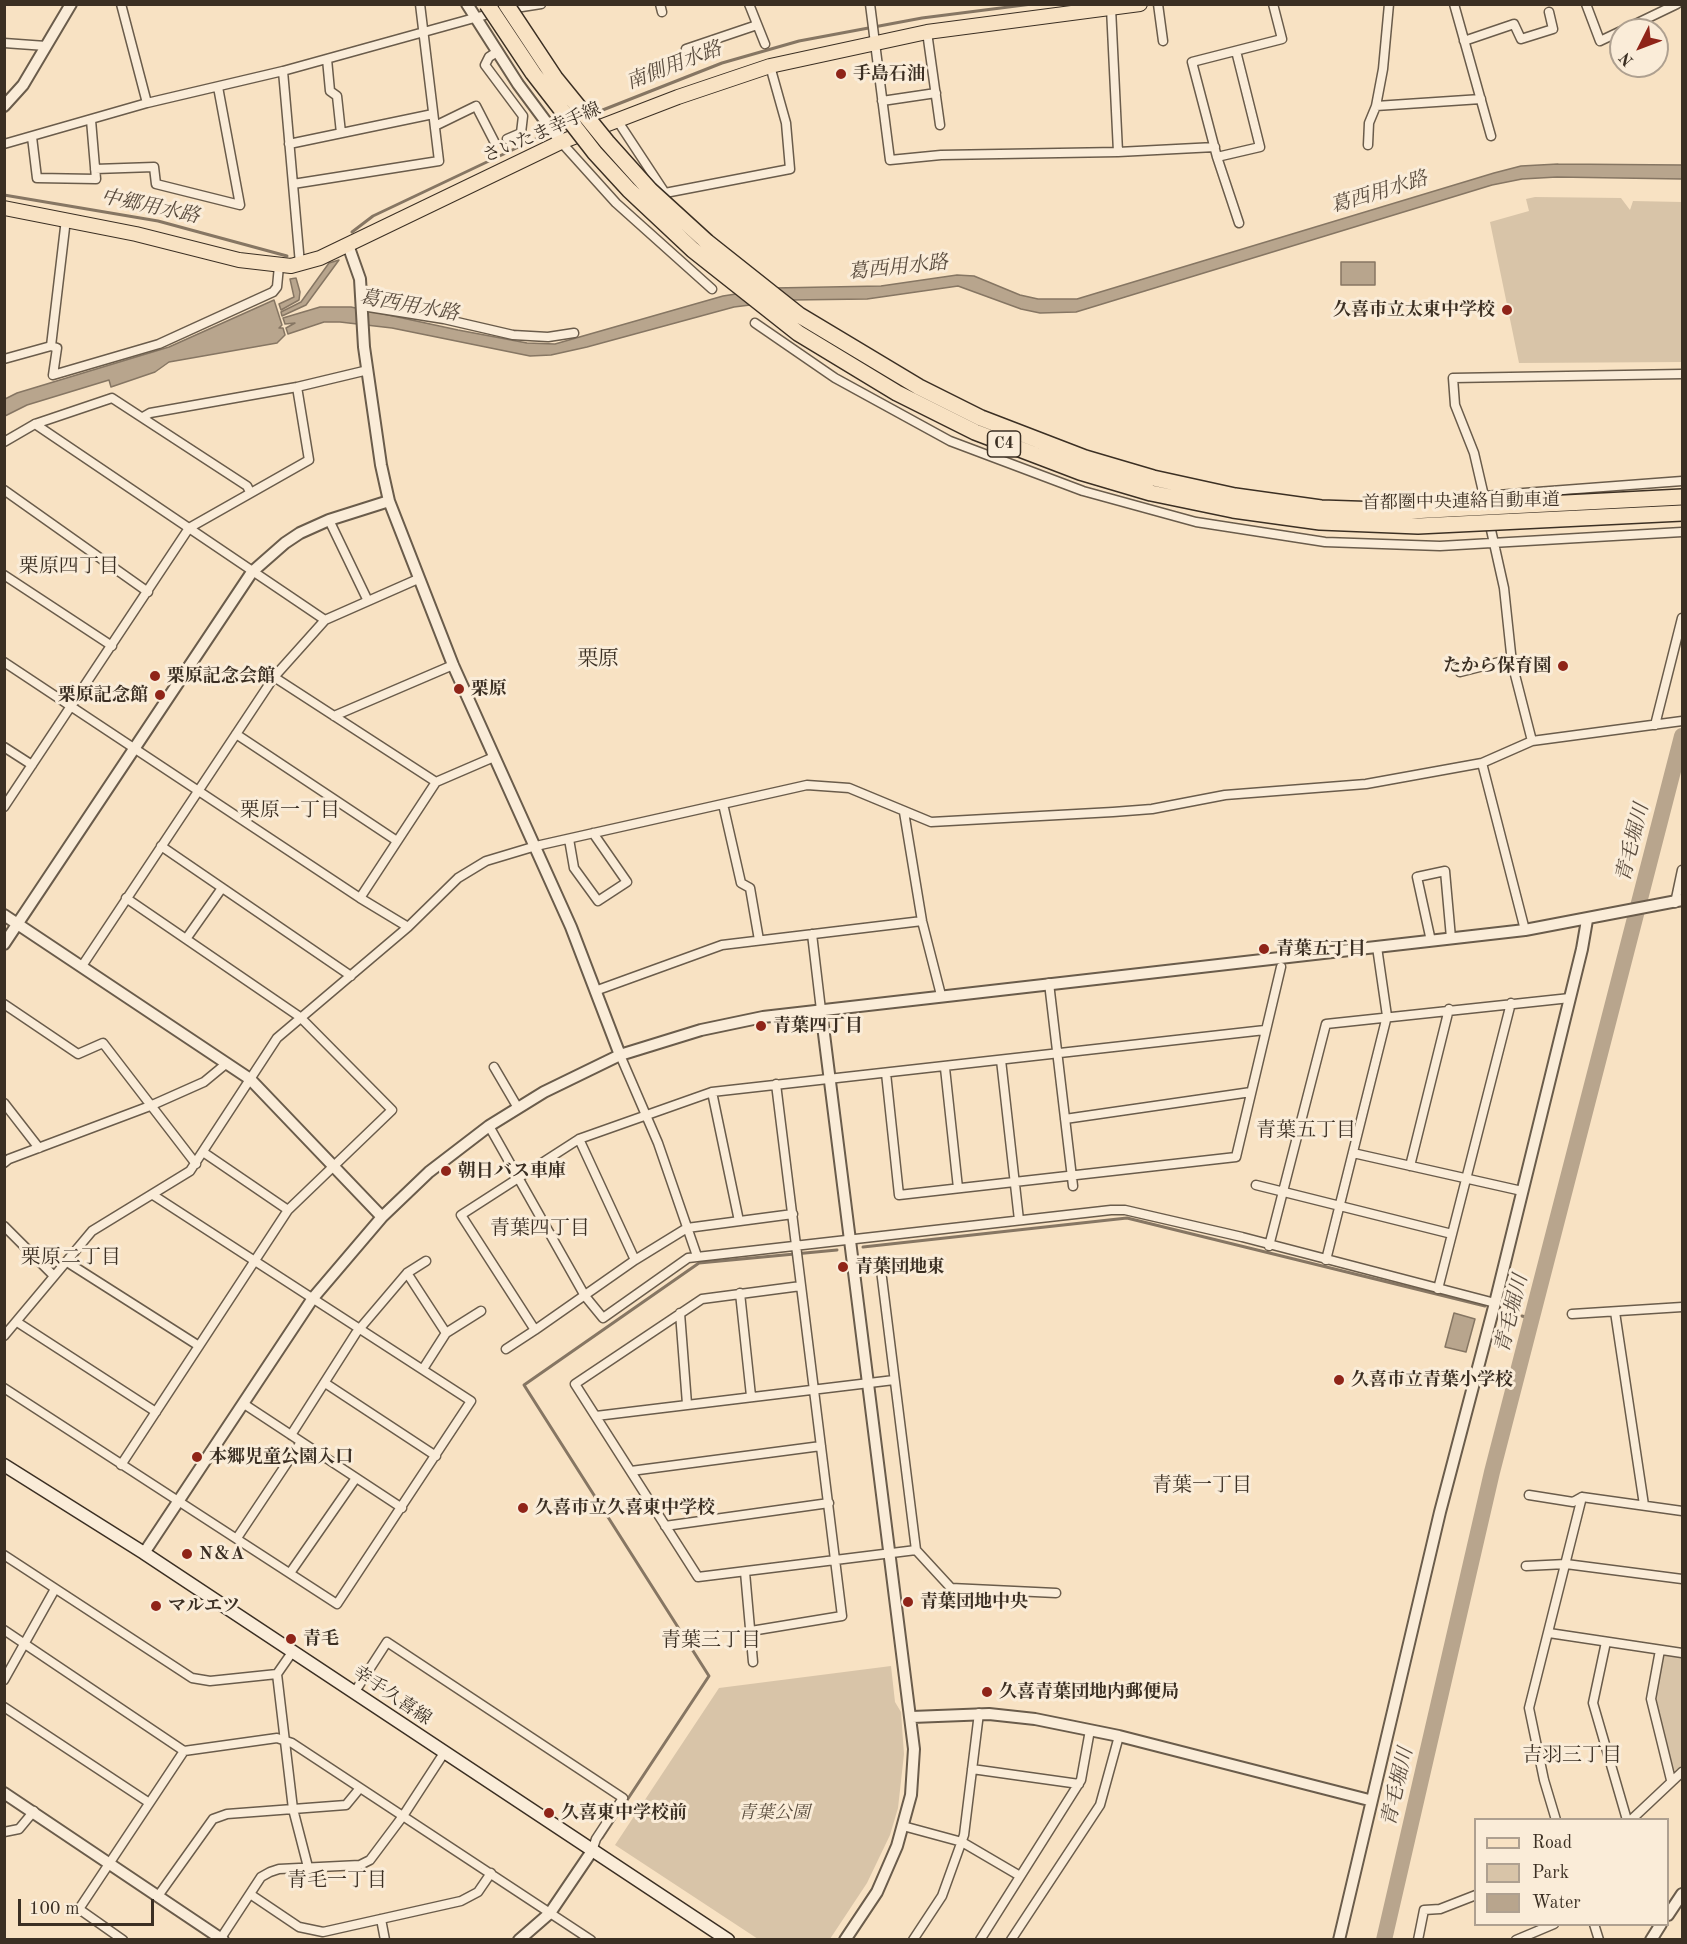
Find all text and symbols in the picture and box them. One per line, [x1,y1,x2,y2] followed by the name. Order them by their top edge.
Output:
[1609,18,1669,78] north arrow
[623,37,725,95] water label: 南側用水路
[1617,49,1637,69] text: N
[853,63,925,85] place label: 手島石油
[834,67,848,81] marker: 手島石油
[480,98,604,168] street label: さいたま幸手線
[1328,167,1430,219] water label: 葛西用水路
[99,185,201,229] water label: 中郷用水路
[847,251,949,285] water label: 葛西用水路
[358,285,460,327] water label: 葛西用水路
[1333,299,1495,321] place label: 久喜市立太東中学校
[1500,303,1514,317] marker: 久喜市立太東中学校
[988,431,1020,457] road number: C4
[1362,489,1560,515] street label: 首都圏中央連絡自動車道
[19,555,119,579] district label: 栗原四丁目
[577,646,619,672] district label: 栗原
[1443,655,1551,677] place label: たから保育園
[1556,659,1570,673] marker: たから保育園
[167,665,275,687] place label: 栗原記念会館
[148,669,162,683] marker: 栗原記念会館
[471,678,507,700] place label: 栗原
[452,682,466,696] marker: 栗原
[58,684,148,706] place label: 栗原記念館
[153,688,167,702] marker: 栗原記念館
[240,799,340,823] district label: 栗原一丁目
[1612,801,1654,885] water label: 青毛堀川
[1276,938,1366,960] place label: 青葉五丁目
[1257,942,1271,956] marker: 青葉五丁目
[773,1015,863,1037] place label: 青葉四丁目
[754,1019,768,1033] marker: 青葉四丁目
[1256,1119,1356,1143] district label: 青葉五丁目
[458,1160,566,1182] place label: 朝日バス車庫
[439,1164,453,1178] marker: 朝日バス車庫
[490,1217,590,1241] district label: 青葉四丁目
[21,1246,121,1270] district label: 栗原二丁目
[855,1256,945,1278] place label: 青葉団地東
[836,1260,850,1274] marker: 青葉団地東
[1491,1272,1533,1356] water label: 青毛堀川
[1351,1369,1513,1391] place label: 久喜市立青葉小学校
[1332,1373,1346,1387] marker: 久喜市立青葉小学校
[209,1446,353,1468] place label: 本郷児童公園入口
[190,1450,204,1464] marker: 本郷児童公園入口
[1152,1474,1252,1498] district label: 青葉一丁目
[535,1497,715,1519] place label: 久喜市立久喜東中学校
[516,1501,530,1515] marker: 久喜市立久喜東中学校
[199,1543,244,1565] place label: N＆A
[180,1547,194,1561] marker: N＆A
[920,1591,1028,1613] place label: 青葉団地中央
[168,1595,240,1617] place label: マルエツ
[901,1595,915,1609] marker: 青葉団地中央
[149,1599,163,1613] marker: マルエツ
[303,1628,339,1650] place label: 青毛
[661,1629,761,1653] district label: 青葉三丁目
[284,1632,298,1646] marker: 青毛
[349,1662,435,1730] street label: 幸手久喜線
[999,1681,1179,1703] place label: 久喜青葉団地内郵便局
[980,1685,994,1699] marker: 久喜青葉団地内郵便局
[1522,1744,1622,1768] district label: 吉羽三丁目
[1377,1745,1419,1829] water label: 青毛堀川
[561,1802,687,1824] place label: 久喜東中学校前
[738,1802,810,1824] park label: 青葉公園
[542,1806,556,1820] marker: 久喜東中学校前
[1474,1818,1669,1926] legend
[1532,1834,1572,1852] text: Road
[1532,1864,1569,1882] text: Park
[287,1869,387,1893] district label: 青毛一丁目
[21,1887,158,1925] scale bar
[1532,1894,1581,1912] text: Water
[29,1900,80,1918] text: 100 m

